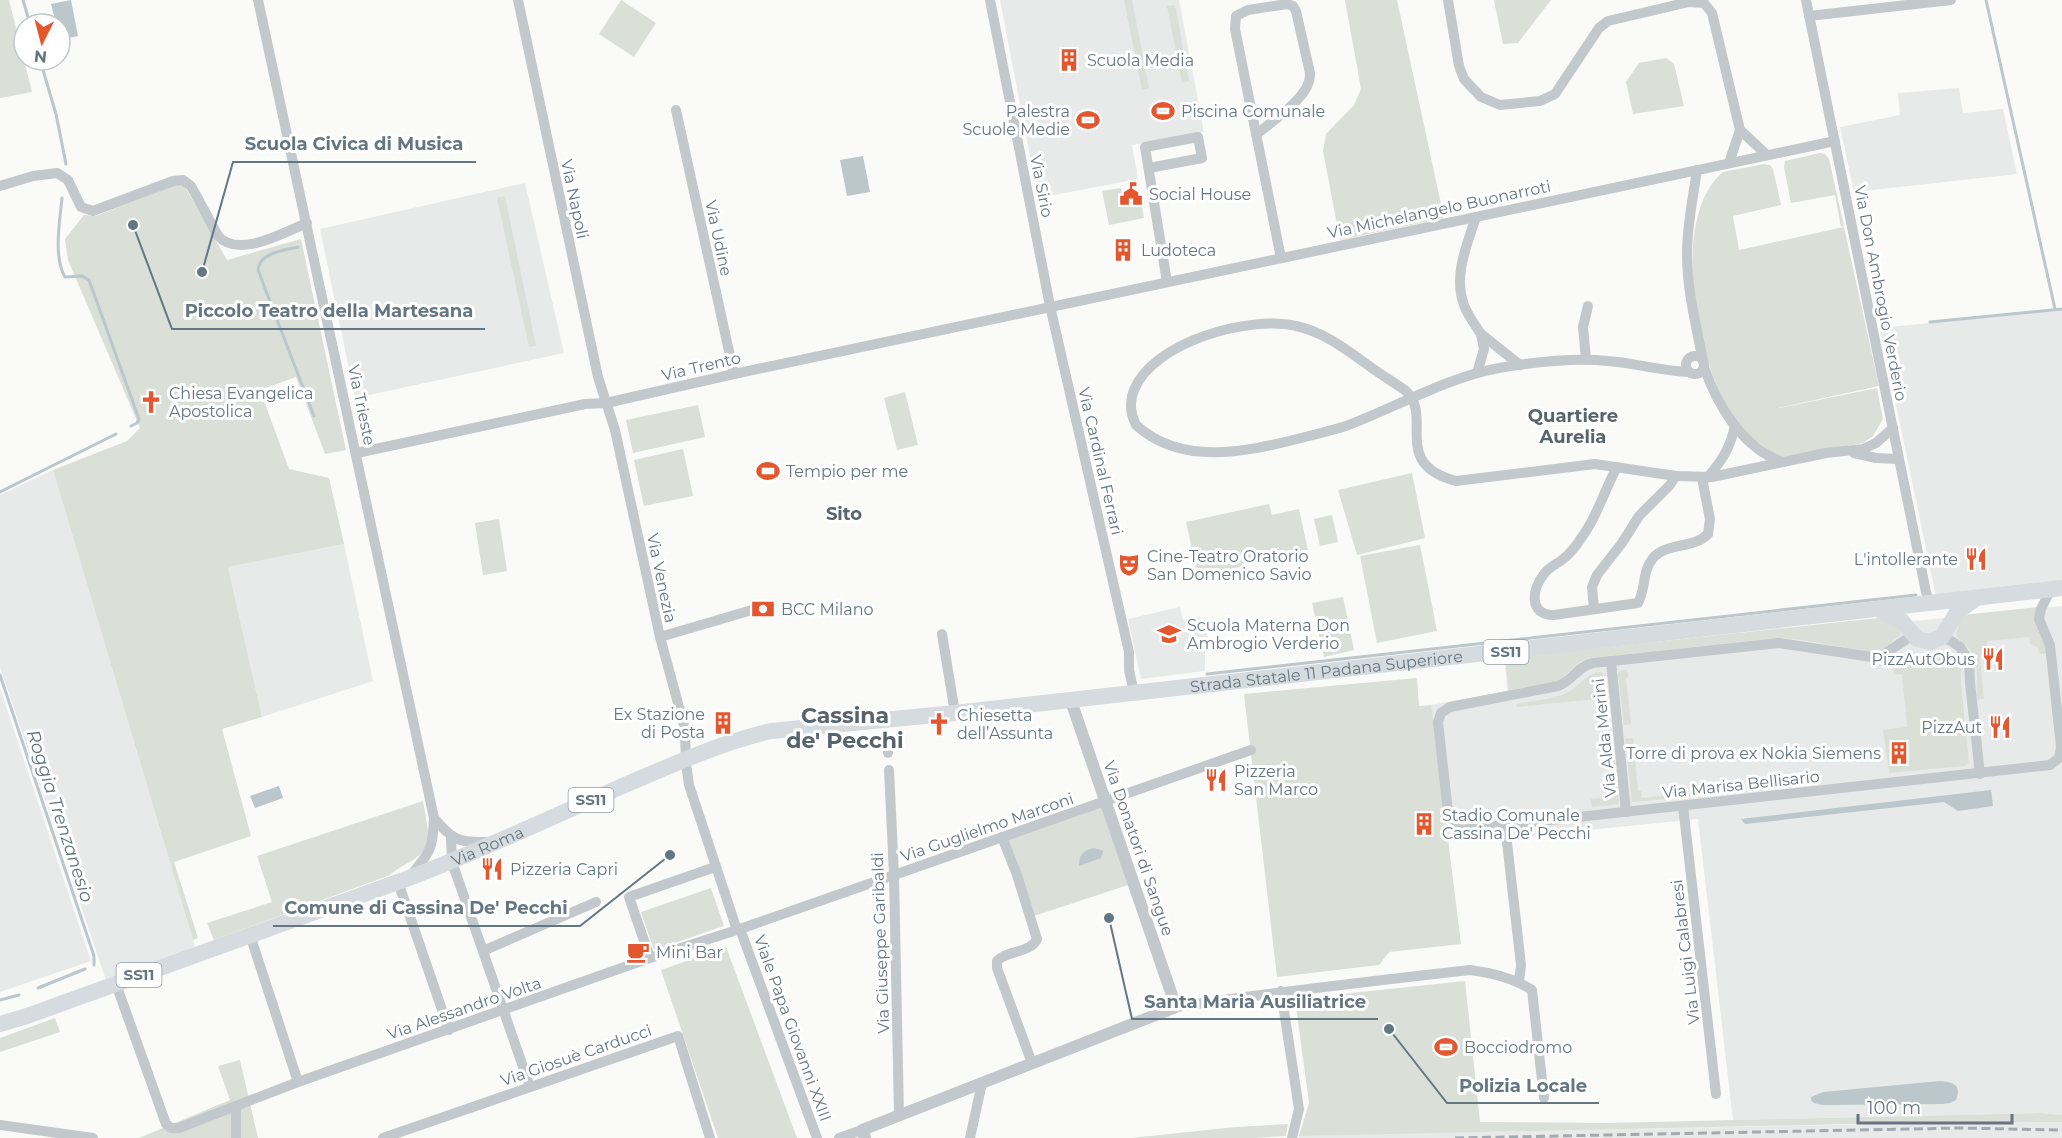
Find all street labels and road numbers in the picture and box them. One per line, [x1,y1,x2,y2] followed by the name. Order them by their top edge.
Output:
[1026,153,1057,219] street label: Via Sirio
[557,158,592,241] street label: Via Napoli
[1326,177,1553,242] street label: Via Michelangelo Buonarroti
[1850,184,1911,403] street label: Via Don Ambrogio Verderio
[701,198,736,278] street label: Via Udine
[660,348,743,385] street label: Via Trento
[344,363,379,447] street label: Via Trieste
[1074,385,1127,537] street label: Via Cardinal Ferrari
[643,532,680,625] street label: Via Venezia
[1484,640,1528,664] road number: SS11
[1189,647,1464,696] street label: Strada Statale 11 Padana Superiore
[1589,677,1620,798] street label: Via Alda Merini
[1100,758,1177,938] street label: Via Donatori di Sangue
[1661,767,1821,802] street label: Via Marisa Bellisario
[568,788,614,812] road number: SS11
[898,789,1076,866] street label: Via Guglielmo Marconi
[449,822,527,870] street label: Via Roma
[868,852,893,1034] street label: Via Giuseppe Garibaldi
[1667,878,1704,1025] street label: Via Luigi Calabresi
[750,932,835,1124] street label: Viale Papa Giovanni XXIII
[116,963,162,987] road number: SS11
[385,973,544,1044] street label: Via Alessandro Volta
[498,1021,654,1090] street label: Via Giosuè Carducci

